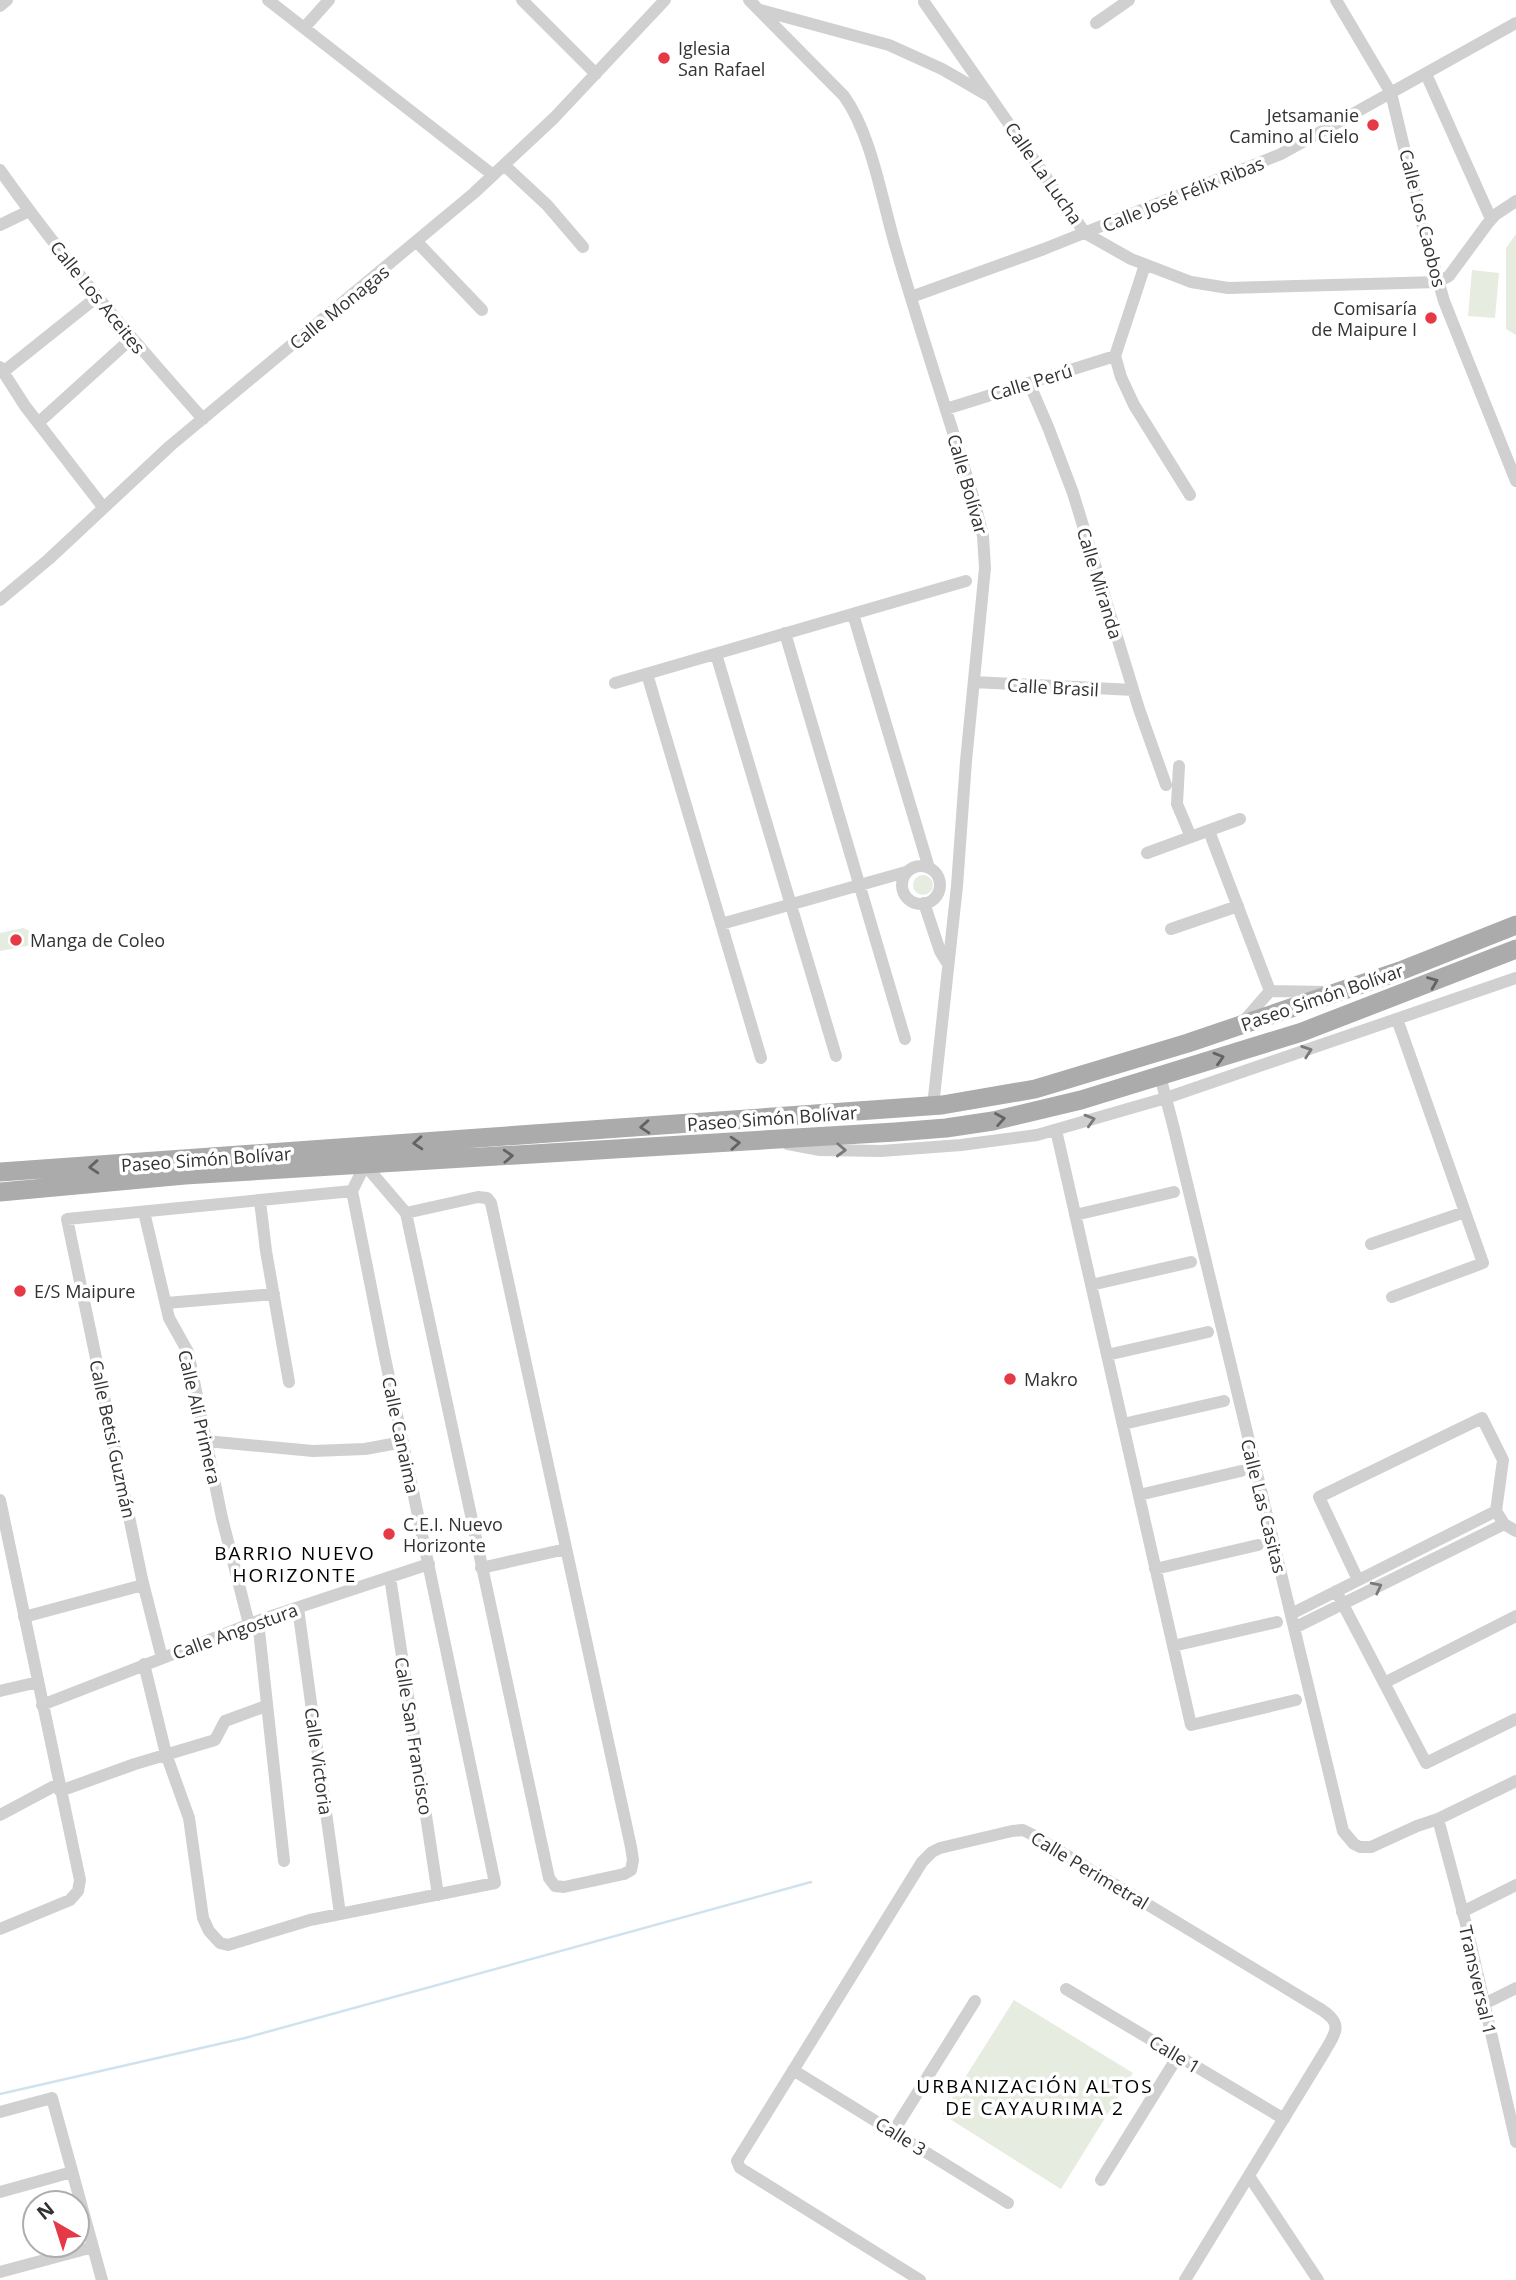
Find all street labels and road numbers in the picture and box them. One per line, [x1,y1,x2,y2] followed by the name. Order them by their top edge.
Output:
[1000,117,1088,229] street label: Calle La Lucha
[1394,147,1452,289] street label: Calle Los Caobos
[1099,151,1267,237] street label: Calle José Félix Ribas
[45,236,151,358] street label: Calle Los Aceites
[284,259,394,355] street label: Calle Monagas
[987,358,1075,406] street label: Calle Perú
[942,431,994,537] street label: Calle Bolívar
[1072,524,1128,642] street label: Calle Miranda
[1006,673,1100,701] street label: Calle Brasil
[1237,958,1407,1036] street label: Paseo Simón Bolívar
[686,1100,859,1136] street label: Paseo Simón Bolívar
[120,1141,293,1177] street label: Paseo Simón Bolívar
[173,1347,227,1487] street label: Calle Ali Primera
[84,1358,142,1520] street label: Calle Betsi Guzmán
[377,1374,425,1496] street label: Calle Canaima
[1236,1436,1292,1576] street label: Calle Las Casitas
[169,1597,301,1665] street label: Calle Angostura
[390,1655,438,1817] street label: Calle San Francisco
[300,1706,338,1816] street label: Calle Victoria
[1027,1825,1153,1915] street label: Calle Perimetral
[1454,1923,1502,2037] street label: Transversal 1
[1145,2029,1205,2079] street label: Calle 1
[871,2111,931,2161] street label: Calle 3

